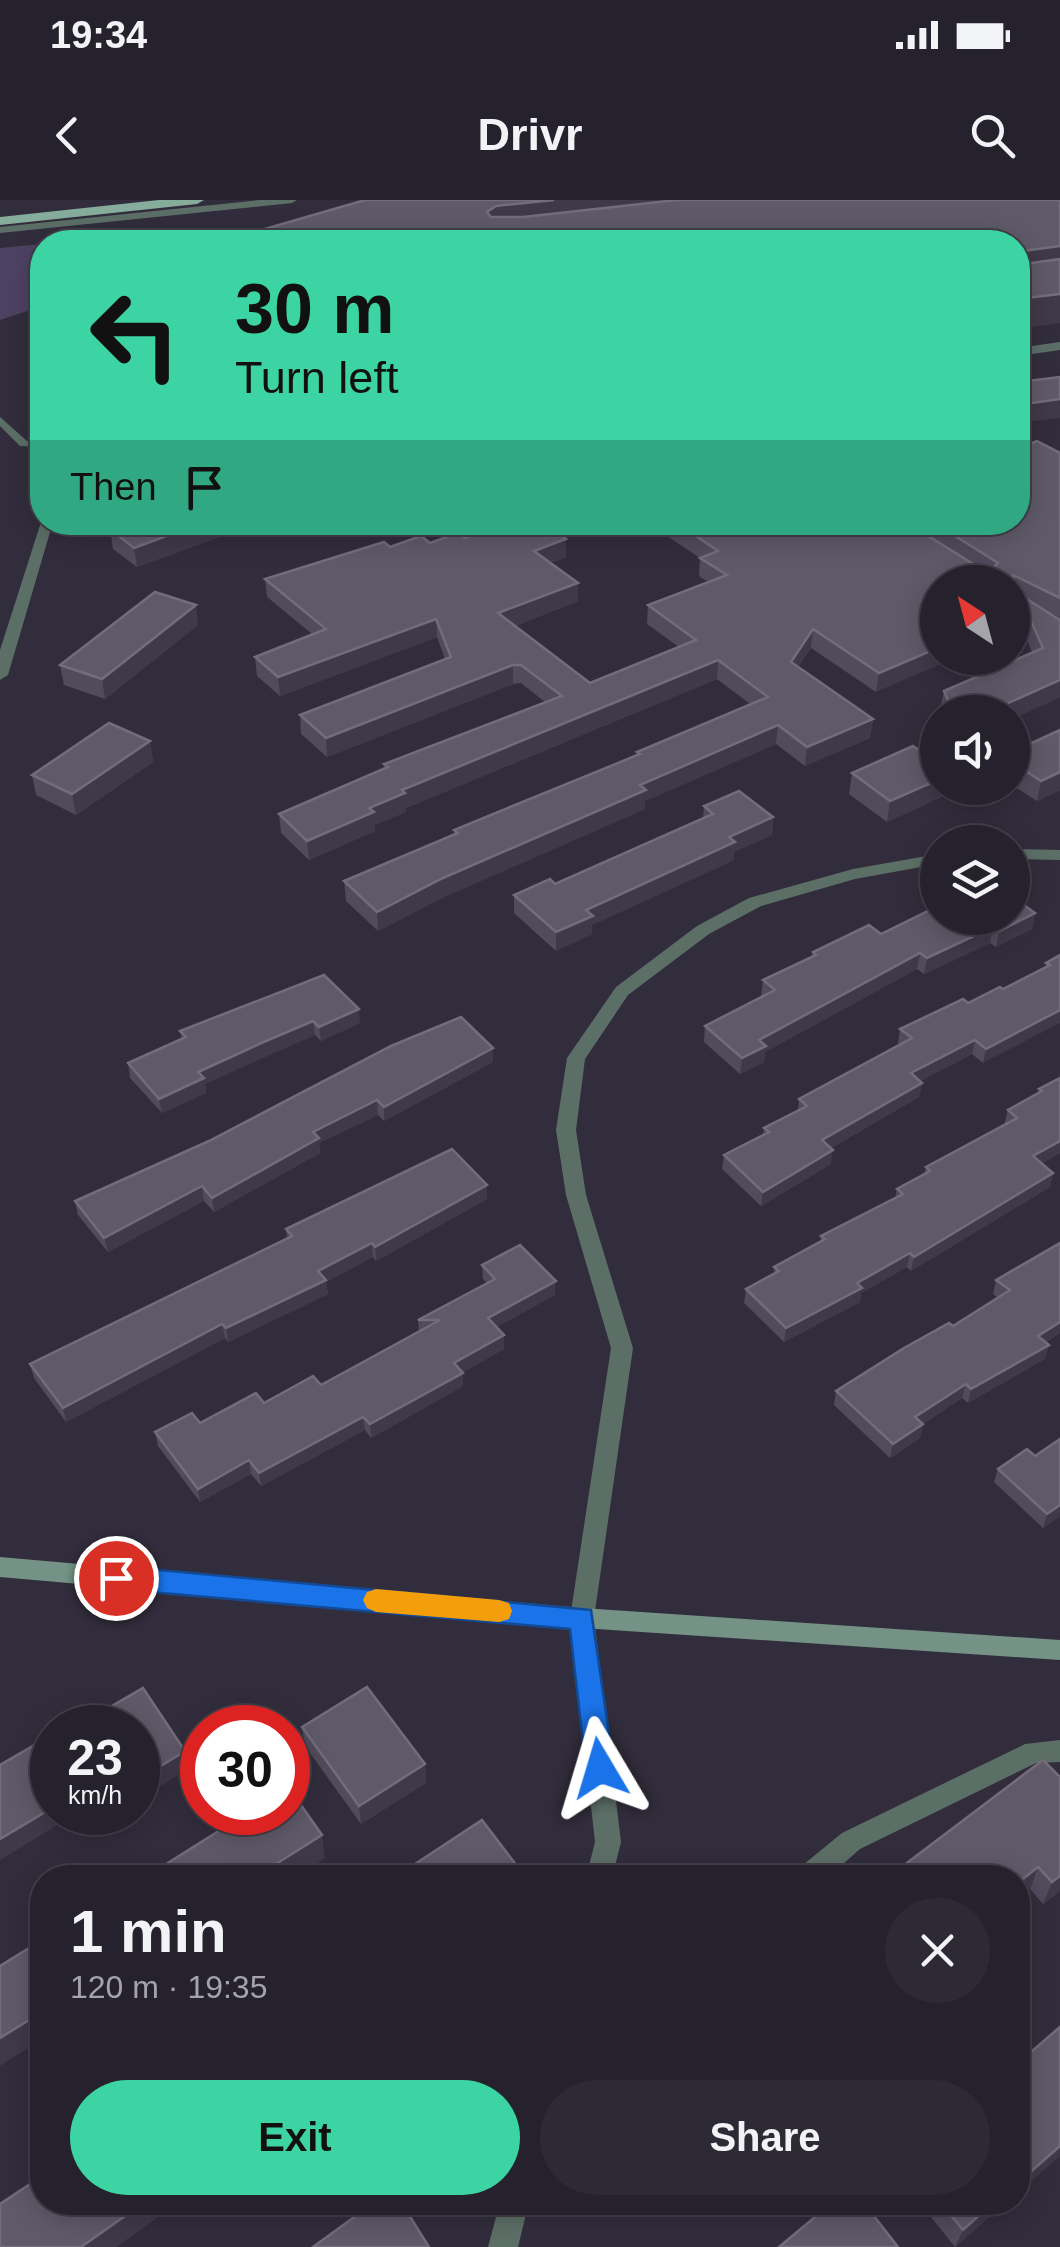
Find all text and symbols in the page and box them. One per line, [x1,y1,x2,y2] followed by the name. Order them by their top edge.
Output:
[50,14,147,56] text: 19:34
[40,108,95,163] icon: back
[965,108,1020,163] icon: search
[477,109,583,160] text: Drivr
[70,270,200,400] icon: left
[235,270,395,348] text: 30 m
[235,352,398,403] text: Turn left
[177,460,232,515] icon: arrive
[70,466,157,508] text: Then
[920,565,1030,675] north arrow
[920,565,1030,935] map controls
[920,695,1030,805] button: sound
[920,825,1030,935] button: layers
[74,1536,159,1621] pin
[89,1551,144,1606] icon: arrive
[180,1705,310,1835] speed limit sign: 30
[548,1716,652,1820] position arrow
[67,1730,123,1786] text: 23
[68,1781,122,1809] text: km/h
[70,1898,227,1965] text: 1 min
[885,1898,990,2003] button: close
[70,1969,267,2005] text: 120 m · 19:35
[70,2080,520,2195] button: Exit
[540,2080,990,2195] button: Share

